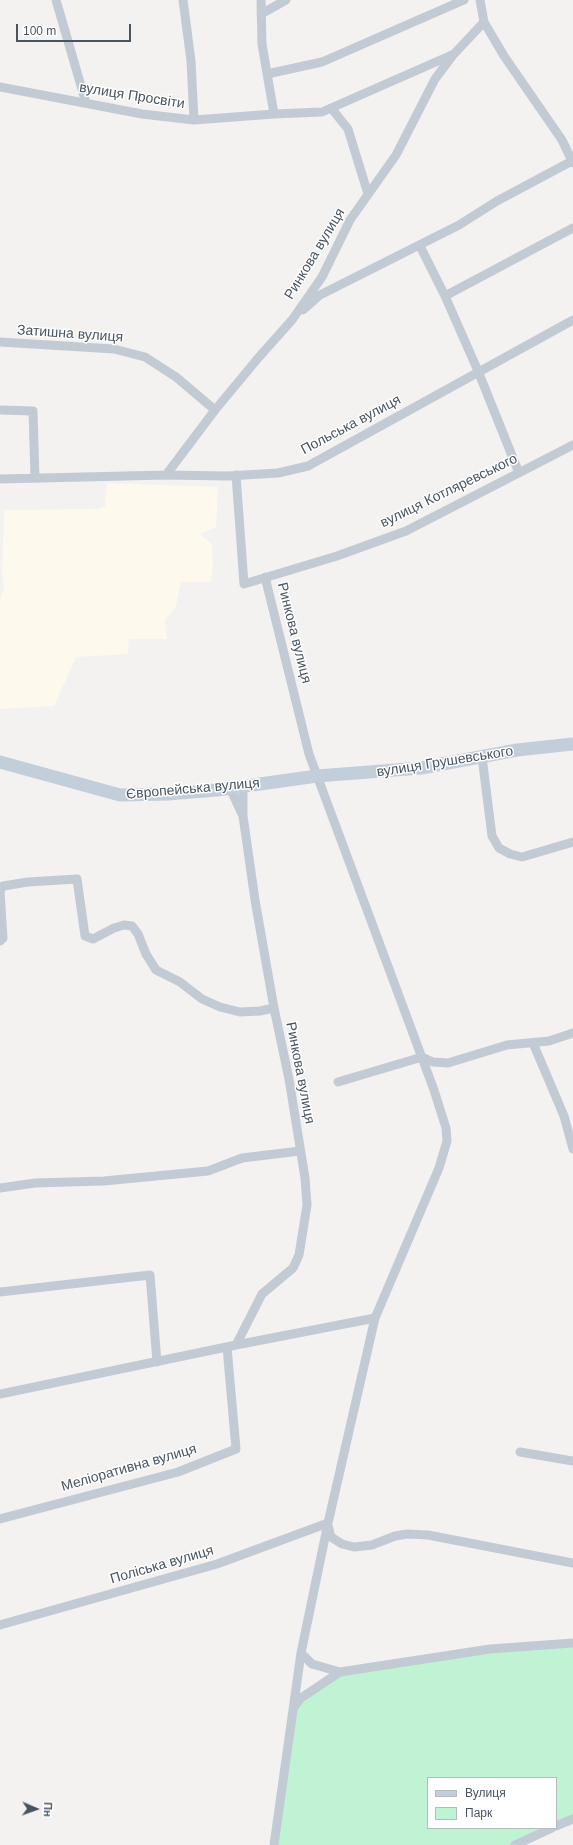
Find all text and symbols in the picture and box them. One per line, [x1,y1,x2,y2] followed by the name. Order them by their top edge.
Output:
[18,16,133,42] scale bar
[23,24,56,38] text: 100 m
[78,79,186,113] street label: вулиця Просвіти
[281,205,349,303] street label: Ринкова вулиця
[16,322,124,346] street label: Затишна вулиця
[298,392,404,458] street label: Польська вулиця
[378,450,520,532] street label: вулиця Котляревського
[273,581,315,685] street label: Ринкова вулиця
[376,743,514,781] street label: вулиця Грушевського
[125,775,261,803] street label: Європейська вулиця
[282,1021,318,1125] street label: Ринкова вулиця
[59,1441,199,1495] street label: Меліоративна вулиця
[108,1542,216,1588] street label: Поліська вулиця
[427,1777,557,1829] legend
[465,1786,506,1800] text: Вулиця
[16,1789,56,1829] north arrow
[42,1802,54,1817] text: Пн
[465,1806,492,1820] text: Парк

